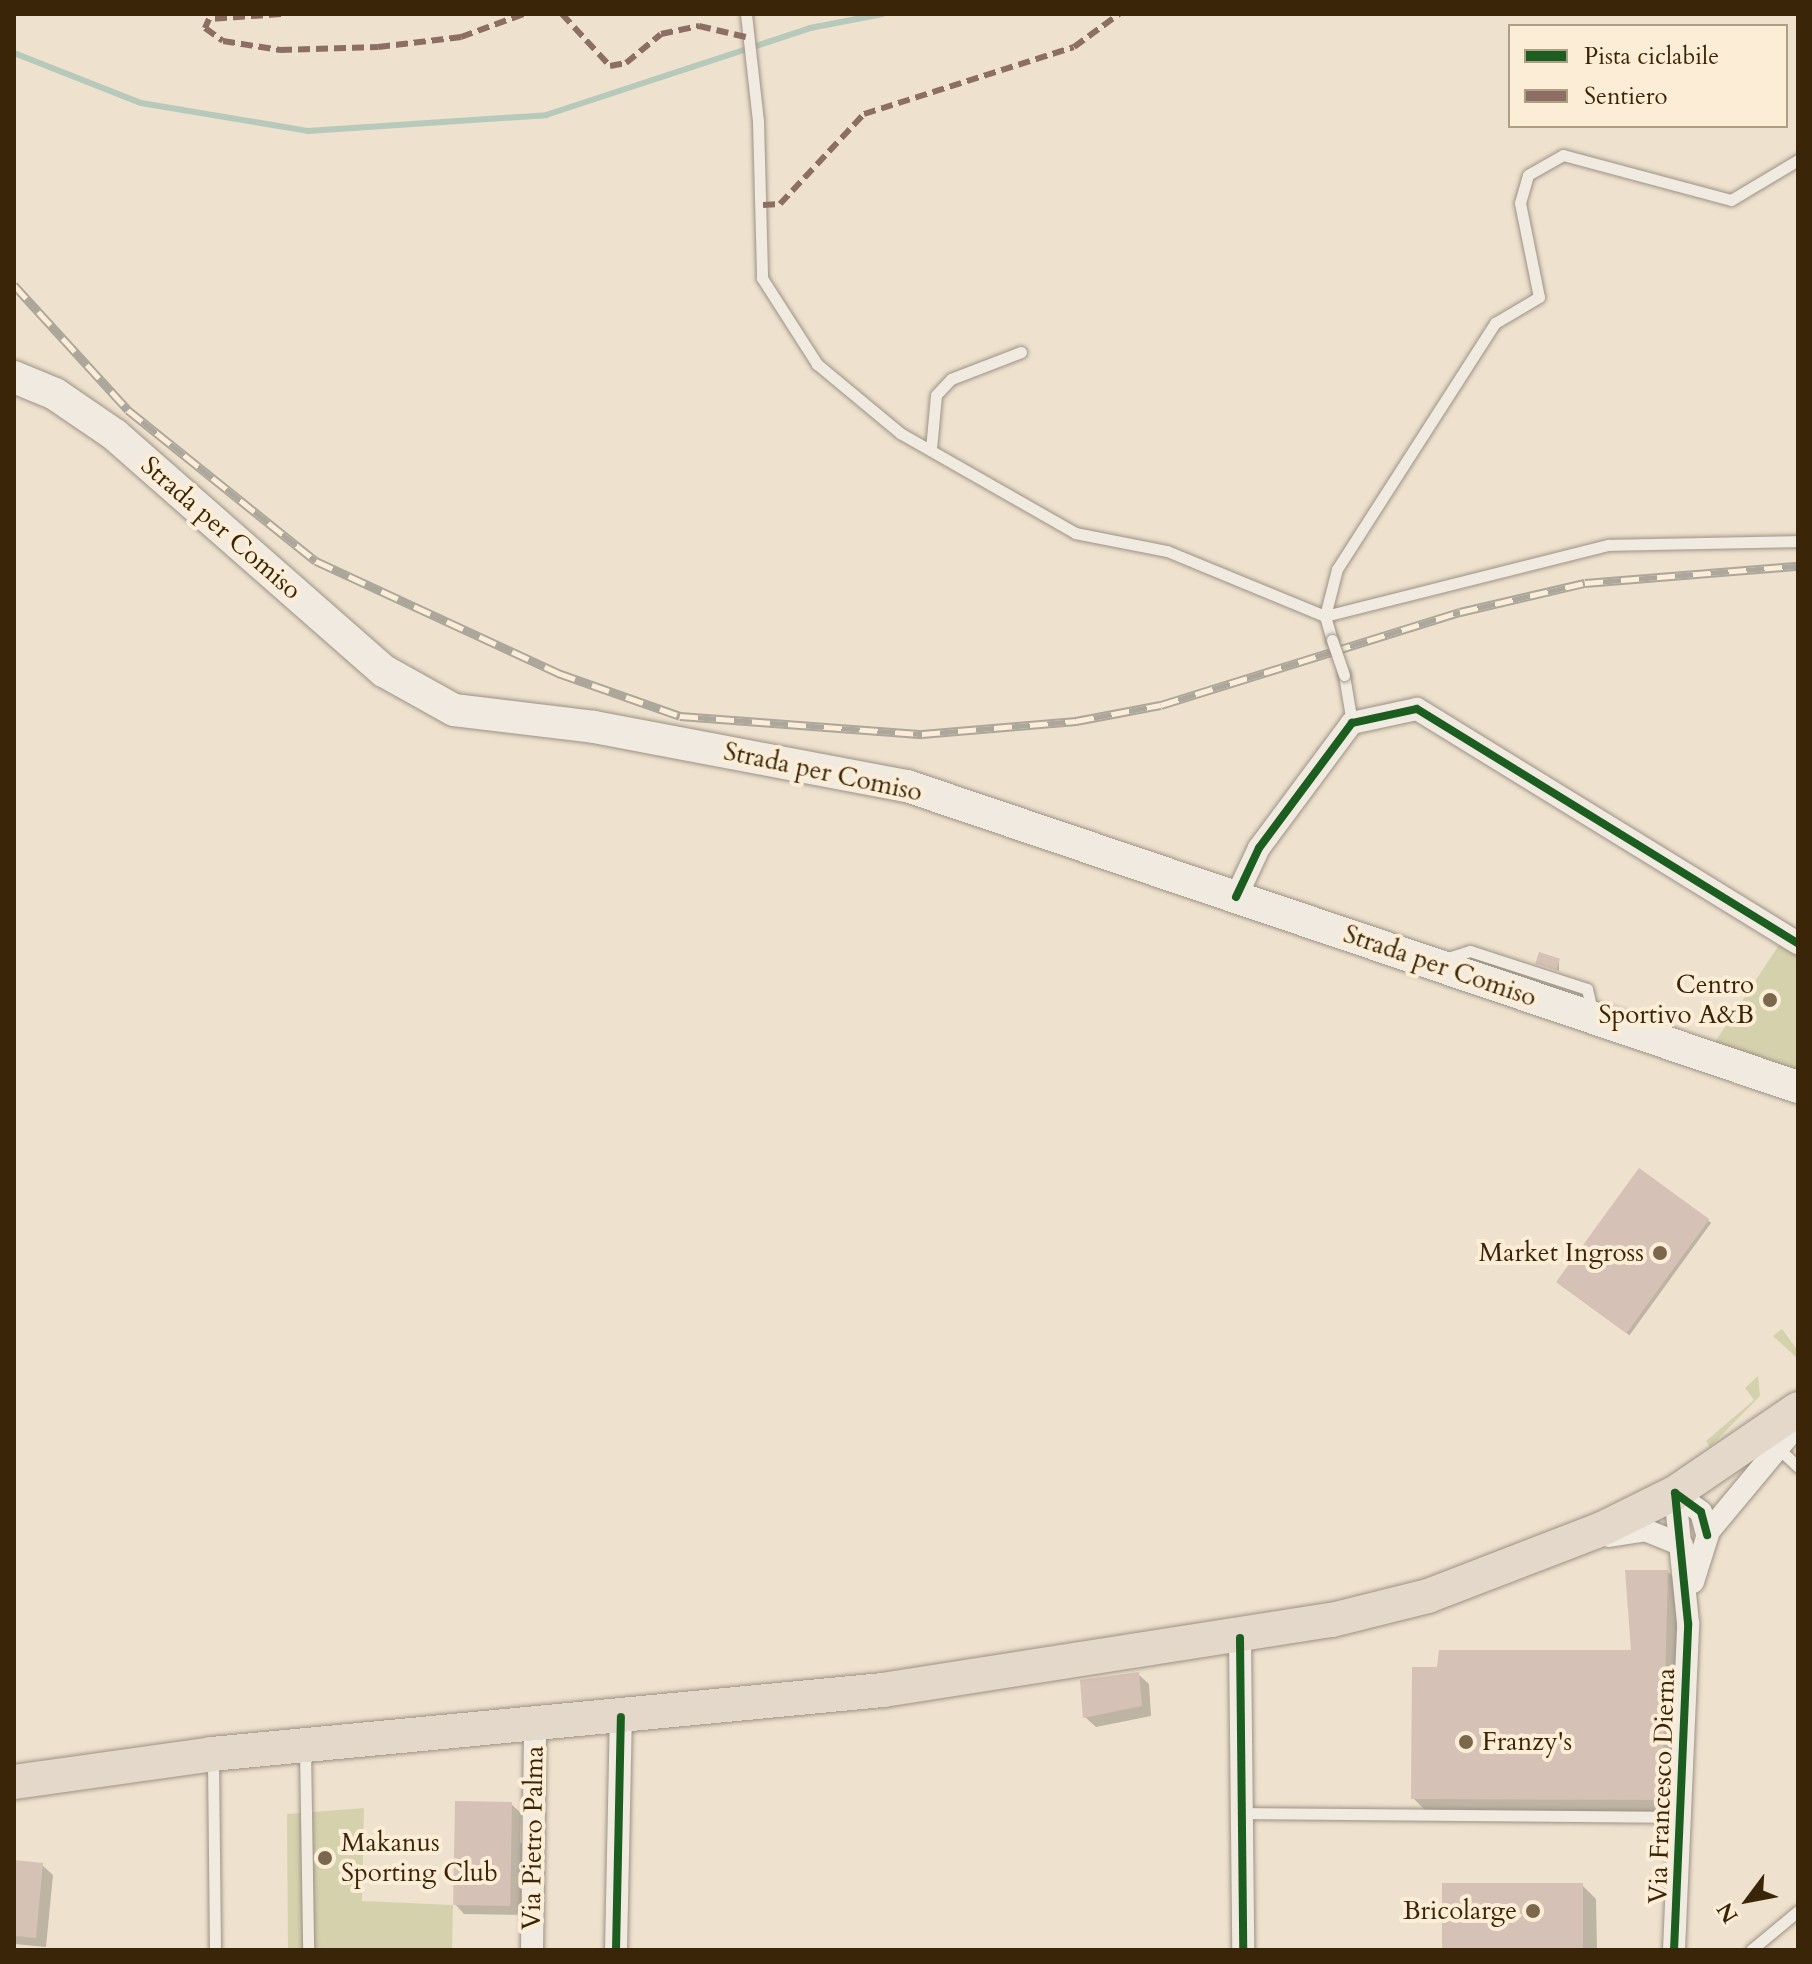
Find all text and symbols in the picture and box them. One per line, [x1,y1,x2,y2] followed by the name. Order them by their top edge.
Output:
[1508,24,1788,128] legend
[1584,40,1719,73] text: Pista ciclabile
[1584,80,1668,113] text: Sentiero
[134,450,308,606] street label: Strada per Comiso
[721,736,925,808] street label: Strada per Comiso
[1339,918,1541,1014] street label: Strada per Comiso
[1598,969,1754,1030] place label: Centro Sportivo A&B
[1761,991,1779,1009] marker: Centro Sportivo A&B
[1479,1237,1644,1269] place label: Market Ingross
[1651,1244,1669,1262] marker: Market Ingross
[1642,1668,1682,1904] street label: Via Francesco Dierna
[1482,1726,1572,1758] place label: Franzy's
[1457,1733,1475,1751] marker: Franzy's
[516,1746,550,1930] street label: Via Pietro Palma
[341,1827,498,1888] place label: Makanus Sporting Club
[316,1849,334,1867] marker: Makanus Sporting Club
[1708,1860,1788,1940] north arrow
[1403,1895,1517,1927] place label: Bricolarge
[1710,1897,1745,1929] text: N
[1524,1902,1542,1920] marker: Bricolarge

